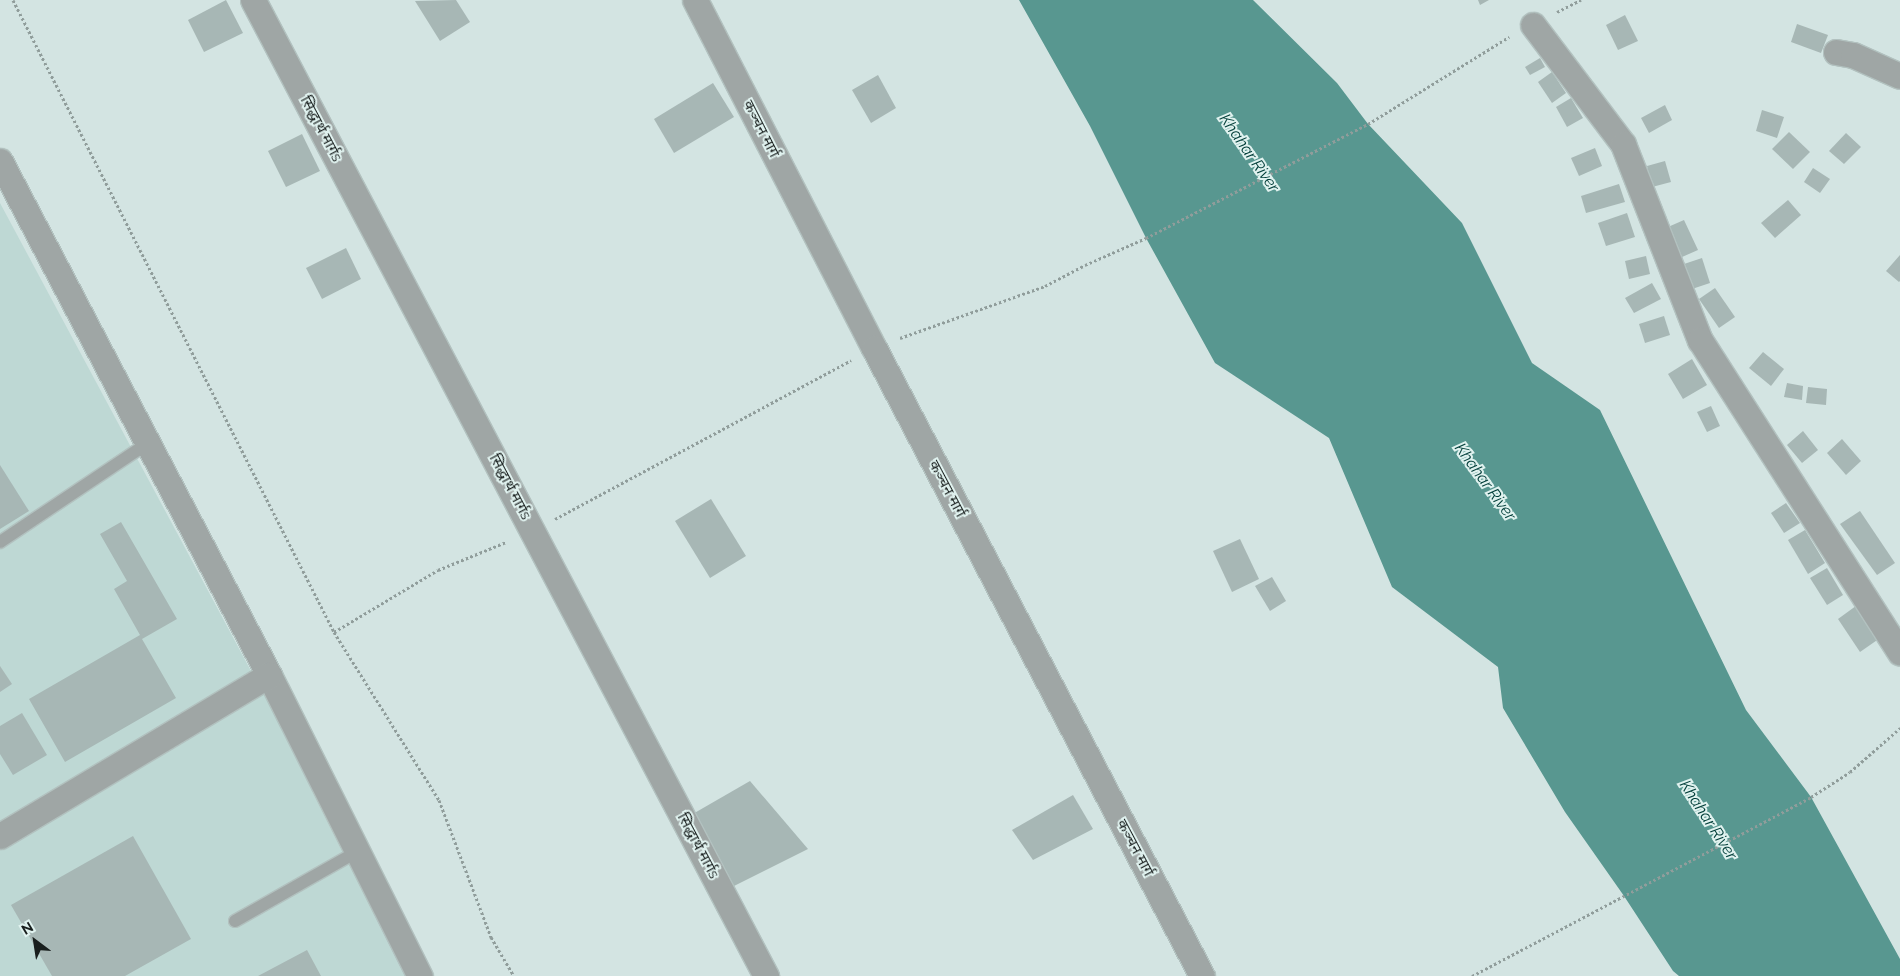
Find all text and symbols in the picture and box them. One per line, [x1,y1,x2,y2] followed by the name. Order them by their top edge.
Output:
[296,93,346,165] street label: सिद्धार्थ मार्गs
[739,97,783,161] street label: कञ्चन मार्ग
[1215,110,1283,196] water label: Khahar River
[1450,439,1520,525] water label: Khahar River
[485,451,535,523] street label: सिद्धार्थ मार्गs
[925,457,969,521] street label: कञ्चन मार्ग
[1675,776,1741,864] water label: Khahar River
[673,810,723,882] street label: सिद्धार्थ मार्गs
[1113,816,1157,880] street label: कञ्चन मार्ग
[10,916,60,966] north arrow
[19,919,36,938] text: N

